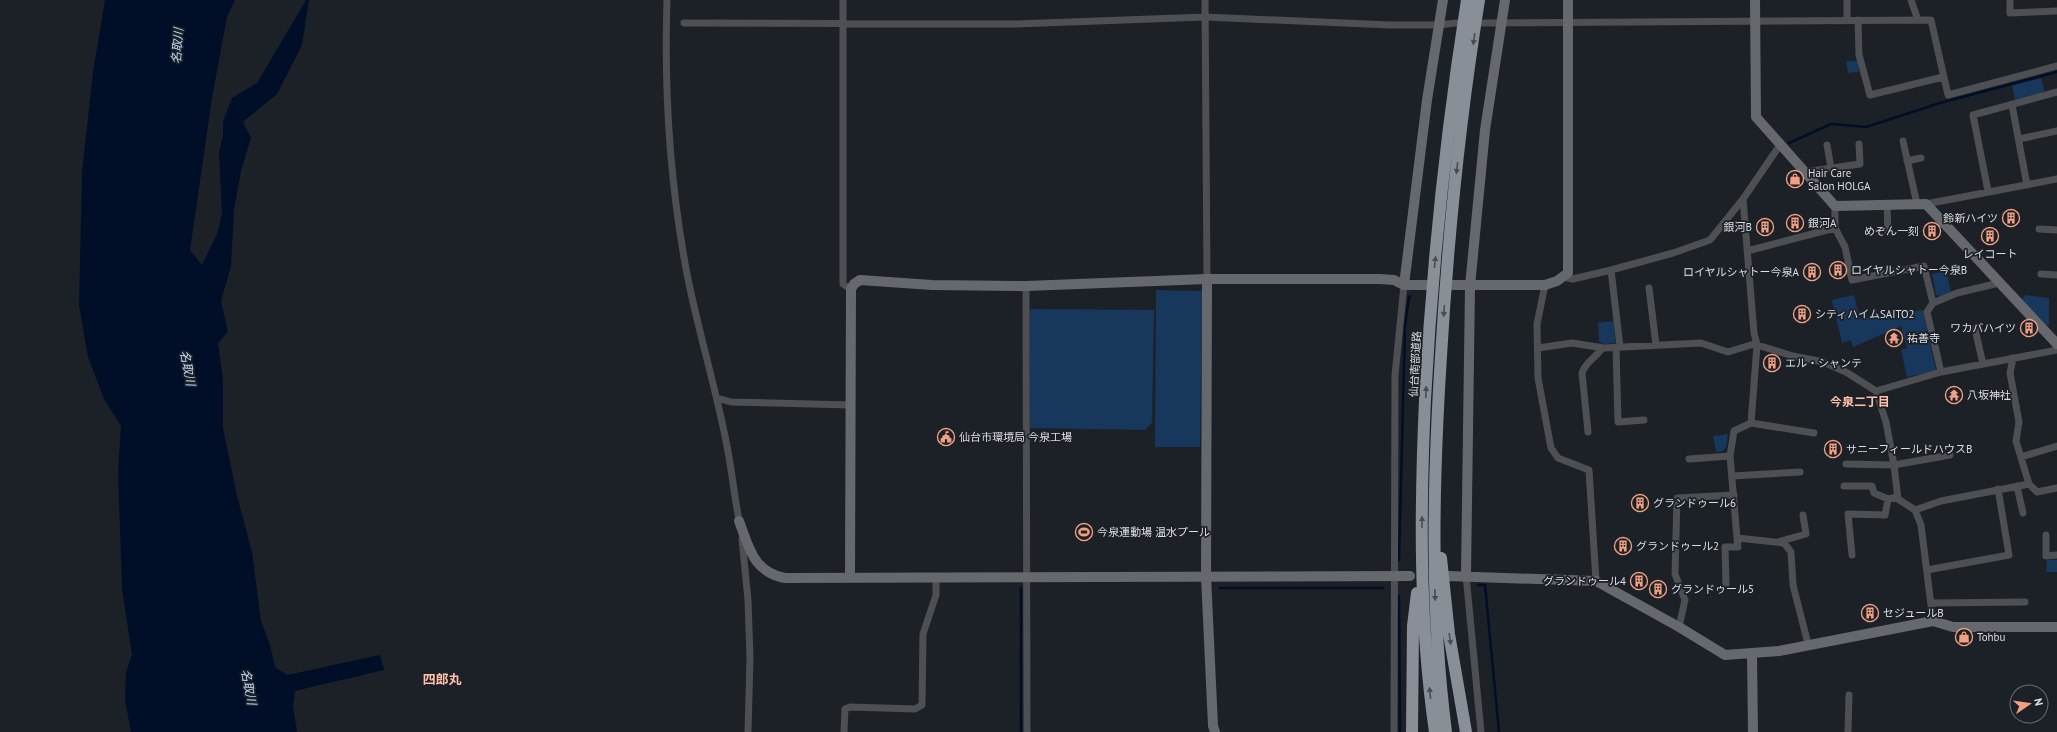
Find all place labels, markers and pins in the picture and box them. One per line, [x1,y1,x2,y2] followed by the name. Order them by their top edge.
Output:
[1808,166,1871,193] place label: Hair Care Salon HOLGA
[1785,169,1805,189] shop icon: Hair Care Salon HOLGA
[2001,208,2021,228] building icon: 鈴新ハイツ
[1943,211,1998,225] place label: 鈴新ハイツ
[1785,213,1805,233] building icon: 銀河A
[1808,216,1837,230] place label: 銀河A
[1755,217,1775,237] building icon: 銀河B
[1724,220,1752,234] place label: 銀河B
[1922,221,1942,241] building icon: めぞん一刻
[1864,224,1919,238] place label: めぞん一刻
[1980,226,2000,246] building icon: レイコート
[1963,247,2018,261] place label: レイコート
[1828,260,1848,280] building icon: ロイヤルシャトー今泉B
[1802,262,1822,282] building icon: ロイヤルシャトー今泉A
[1851,263,1967,277] place label: ロイヤルシャトー今泉B
[1683,265,1800,279] place label: ロイヤルシャトー今泉A
[1792,304,1812,324] building icon: シティハイムSAITO2
[1815,307,1914,321] place label: シティハイムSAITO2
[2019,318,2039,338] building icon: ワカバハイツ
[1950,321,2016,335] place label: ワカバハイツ
[1884,328,1904,348] temple icon: 祐善寺
[1907,331,1940,345] place label: 祐善寺
[1762,353,1782,373] building icon: エル・シャンテ
[1785,356,1862,370] place label: エル・シャンテ
[1944,385,1964,405] temple icon: 八坂神社
[1967,388,2011,402] place label: 八坂神社
[936,427,956,447] public building icon: 仙台市環境局 今泉工場
[959,430,1072,444] place label: 仙台市環境局 今泉工場
[1823,439,1843,459] building icon: サニーフィールドハウスB
[1846,442,1973,456] place label: サニーフィールドハウスB
[1630,493,1650,513] building icon: グランドゥール6
[1653,496,1736,510] place label: グランドゥール6
[1074,522,1094,542] sports icon: 今泉運動場 温水プール
[1097,525,1210,539] place label: 今泉運動場 温水プール
[1613,536,1633,556] building icon: グランドゥール2
[1636,539,1719,553] place label: グランドゥール2
[1629,571,1649,591] building icon: グランドゥール4
[1543,574,1626,588] place label: グランドゥール4
[1648,579,1668,599] building icon: グランドゥール5
[1671,582,1754,596] place label: グランドゥール5
[1860,603,1880,623] building icon: セジュールB
[1883,606,1944,620] place label: セジュールB
[1954,627,1974,647] shop icon: Tohbu
[1977,630,2006,644] place label: Tohbu

